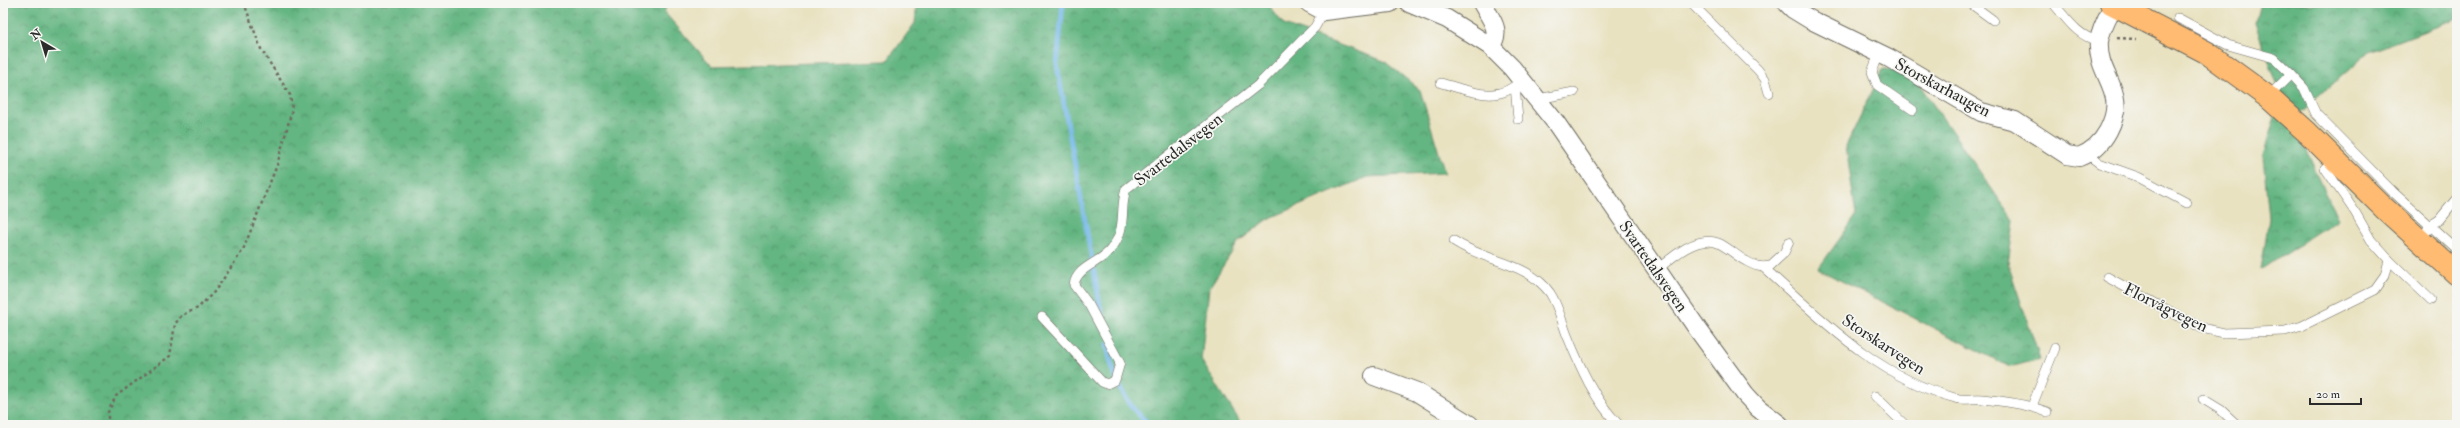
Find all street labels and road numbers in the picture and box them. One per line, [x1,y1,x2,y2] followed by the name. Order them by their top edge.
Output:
[1891,53,1994,122] street label: Storskarhaugen
[1130,108,1227,190] street label: Svartedalsvegen
[1614,217,1693,316] street label: Svartedalsvegen
[2120,278,2212,337] street label: Florvågvegen
[1838,310,1930,379] street label: Storskarvegen

